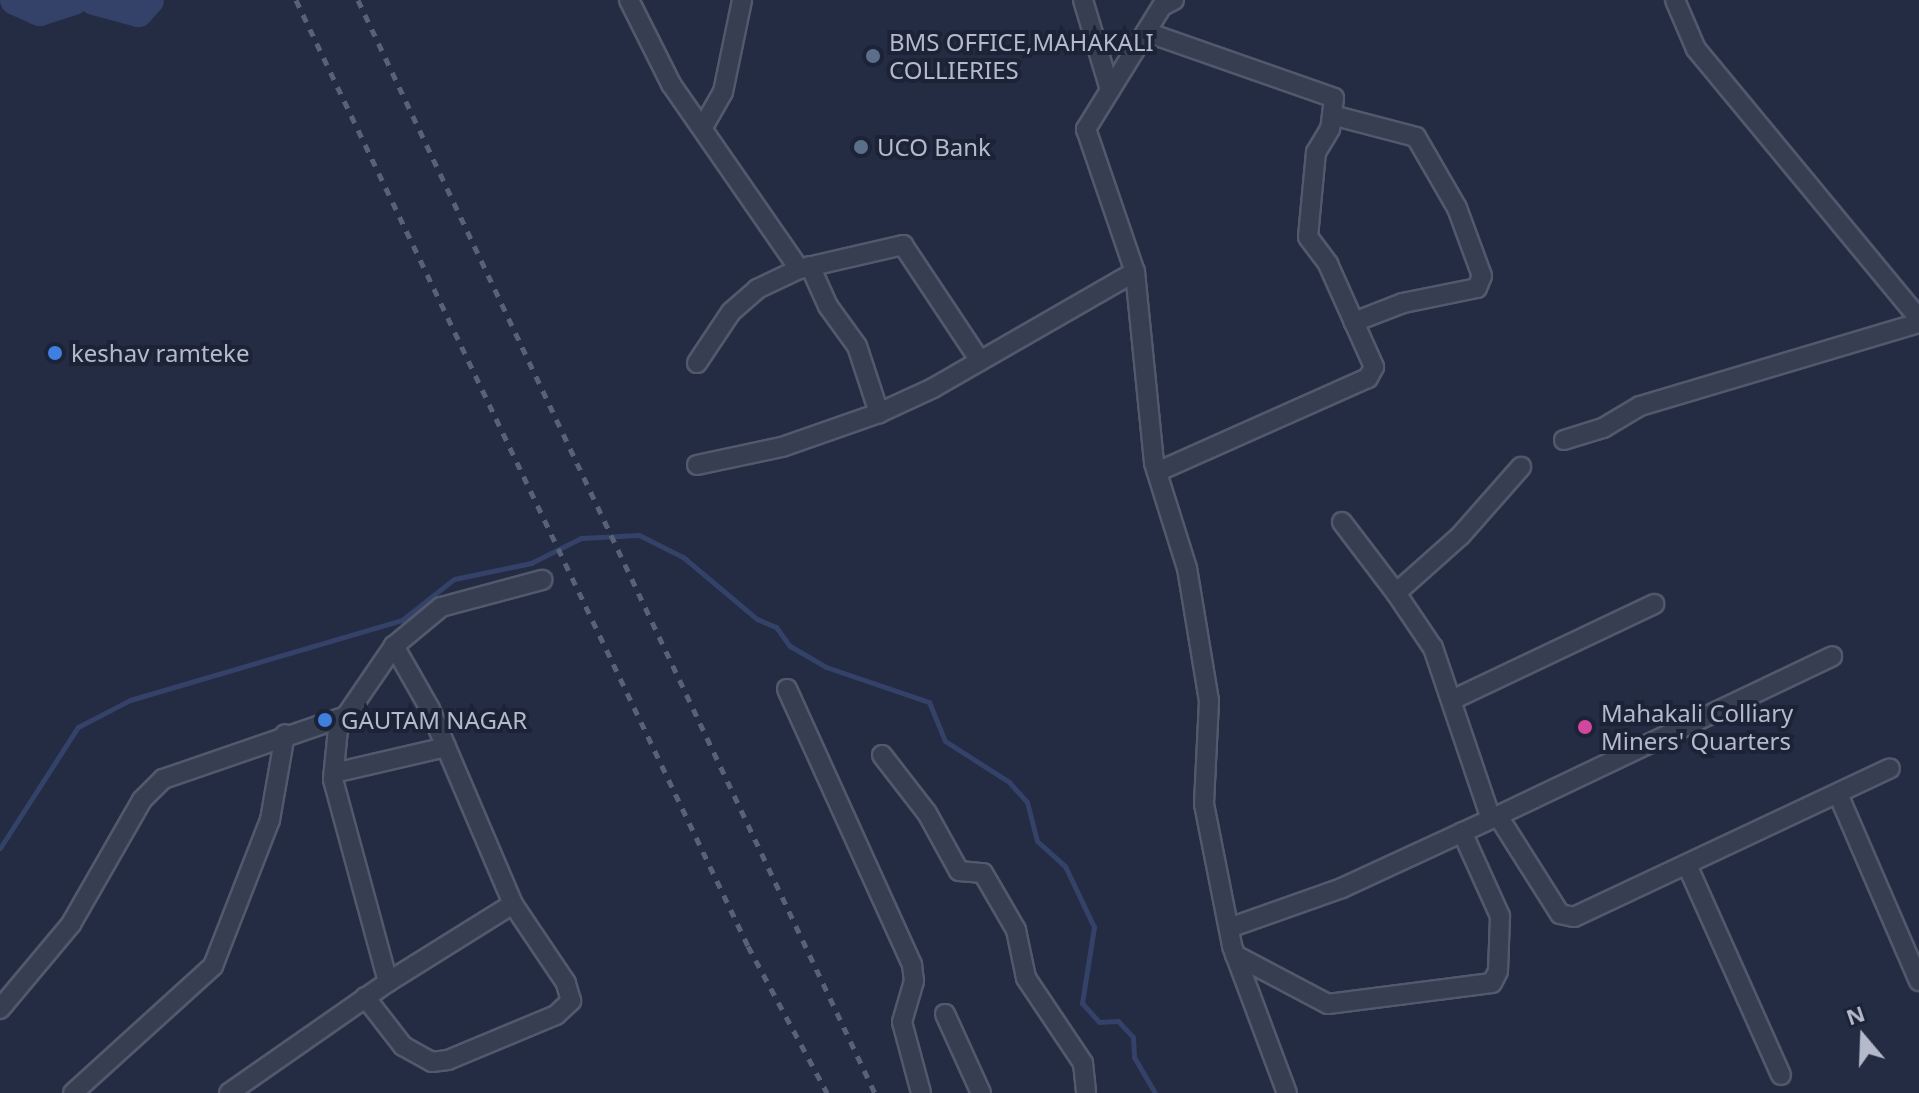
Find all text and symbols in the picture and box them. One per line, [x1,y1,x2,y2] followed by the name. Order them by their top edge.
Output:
[889,28,1154,84] place label: BMS OFFICE,MAHAKALI COLLIERIES
[864,47,882,65] marker: BMS OFFICE,MAHAKALI COLLIERIES
[877,133,991,161] place label: UCO Bank
[852,138,870,156] marker: UCO Bank
[71,339,249,367] place label: keshav ramteke
[46,344,64,362] marker: keshav ramteke
[1601,699,1793,755] place label: Mahakali Colliary Miners' Quarters
[341,706,527,734] place label: GAUTAM NAGAR
[316,711,334,729] marker: GAUTAM NAGAR
[1576,718,1594,736] marker: Mahakali Colliary Miners' Quarters
[1823,997,1903,1077] north arrow
[1842,997,1869,1031] text: N

